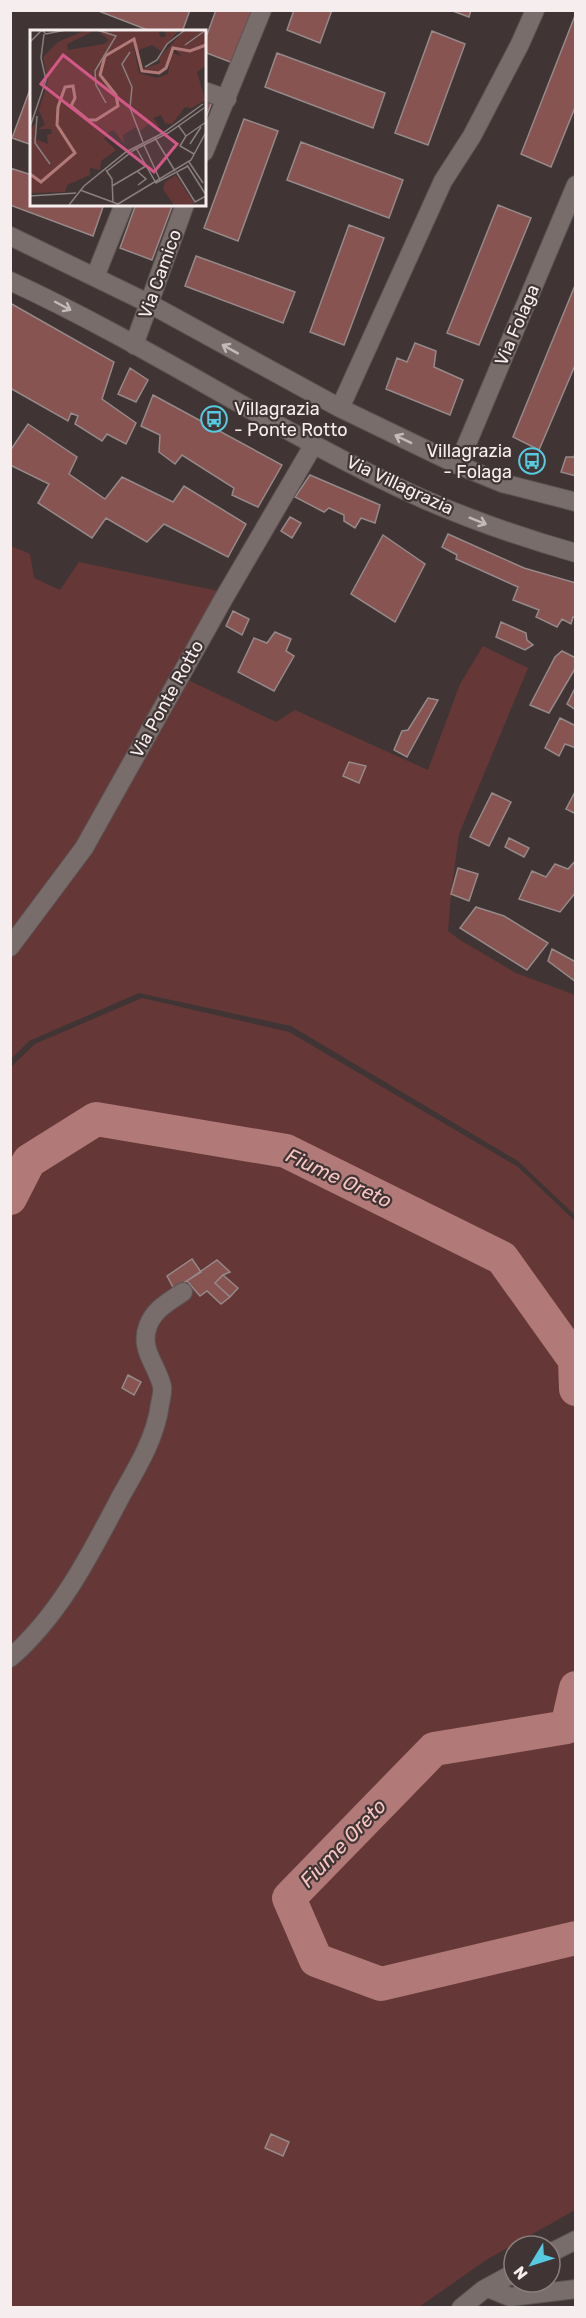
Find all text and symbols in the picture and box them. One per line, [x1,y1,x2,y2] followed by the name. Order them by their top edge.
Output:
[30,30,206,206] inset map
[134,227,186,321] street label: Via Camico
[490,281,544,369] street label: Via Folaga
[54,301,72,312] one-way arrow
[222,343,239,355] one-way arrow
[234,398,348,441] place label: Villagrazia - Ponte Rotto
[199,404,229,434] bus stop icon: Villagrazia - Ponte Rotto
[394,432,412,444] one-way arrow
[426,440,512,483] place label: Villagrazia - Folaga
[517,446,547,476] bus stop icon: Villagrazia - Folaga
[343,451,457,519] street label: Via Villagrazia
[469,516,487,527] one-way arrow
[126,636,208,762] street label: Via Ponte Rotto
[282,1143,396,1213] water label: Fiume Oreto
[295,1794,391,1892] water label: Fiume Oreto
[502,2234,562,2294] north arrow
[510,2263,532,2283] text: N

